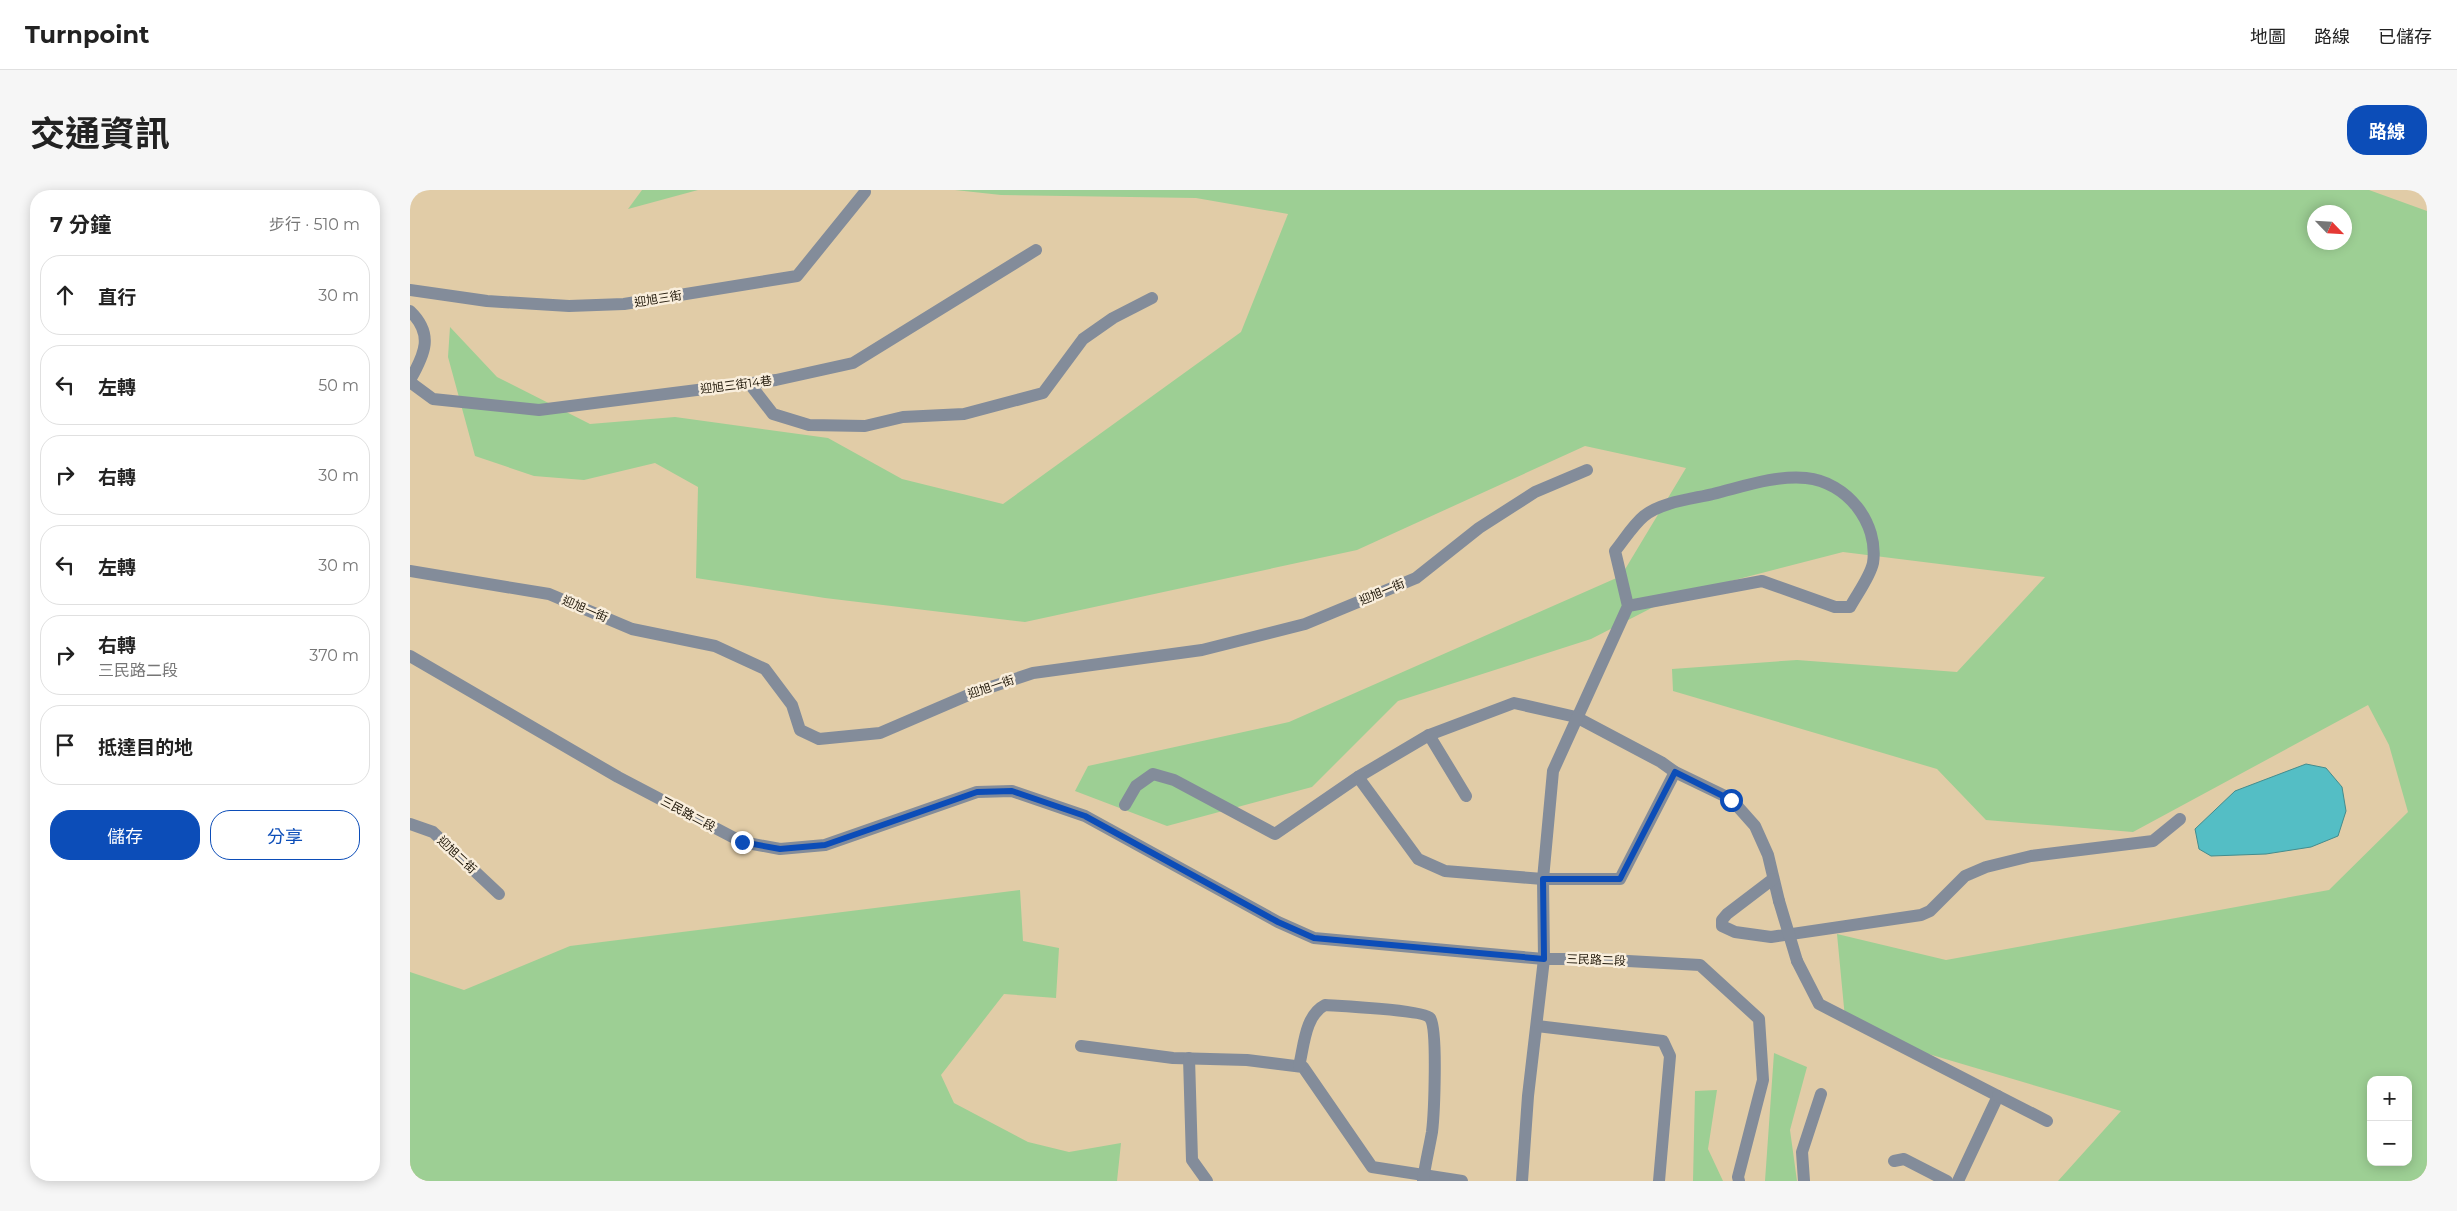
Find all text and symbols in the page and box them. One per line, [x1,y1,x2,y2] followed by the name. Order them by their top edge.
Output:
[25,20,149,49] text: Turnpoint
[2250,26,2286,48] text: 地圖
[2314,26,2350,48] text: 路線
[2378,26,2432,48] text: 已儲存
[2347,105,2427,155] button: 路線
[30,112,170,155] text: 交通資訊
[2307,205,2352,250] north arrow
[50,212,111,237] text: 7 分鐘
[269,215,360,234] text: 步行 · 510 m
[51,281,79,309] icon: ahead
[98,286,136,309] text: 直行
[318,286,359,305] text: 30 m
[633,287,683,310] street label: 迎旭三街
[51,371,79,399] icon: left
[699,373,773,396] street label: 迎旭三街14巷
[98,376,136,399] text: 左轉
[318,376,359,395] text: 50 m
[51,461,79,489] icon: right
[98,466,136,489] text: 右轉
[318,466,359,485] text: 30 m
[51,551,79,579] icon: left
[98,556,136,579] text: 左轉
[318,556,359,575] text: 30 m
[1357,575,1407,608] street label: 迎旭一街
[560,592,610,625] street label: 迎旭一街
[98,634,136,657] text: 右轉
[51,641,79,669] icon: right
[309,646,359,665] text: 370 m
[98,661,178,680] text: 三民路二段
[966,672,1016,701] street label: 迎旭一街
[51,731,79,759] icon: arrive
[98,736,193,759] text: 抵達目的地
[1720,789,1743,812] route start
[658,793,718,834] street label: 三民路二段
[50,810,200,860] button: 儲存
[210,810,360,860] button: 分享
[731,831,754,854] route end
[435,833,480,876] street label: 迎旭二街
[1566,951,1626,968] street label: 三民路二段
[2367,1076,2412,1166] map controls
[2367,1076,2412,1121] button: +
[2367,1121,2412,1166] button: −

